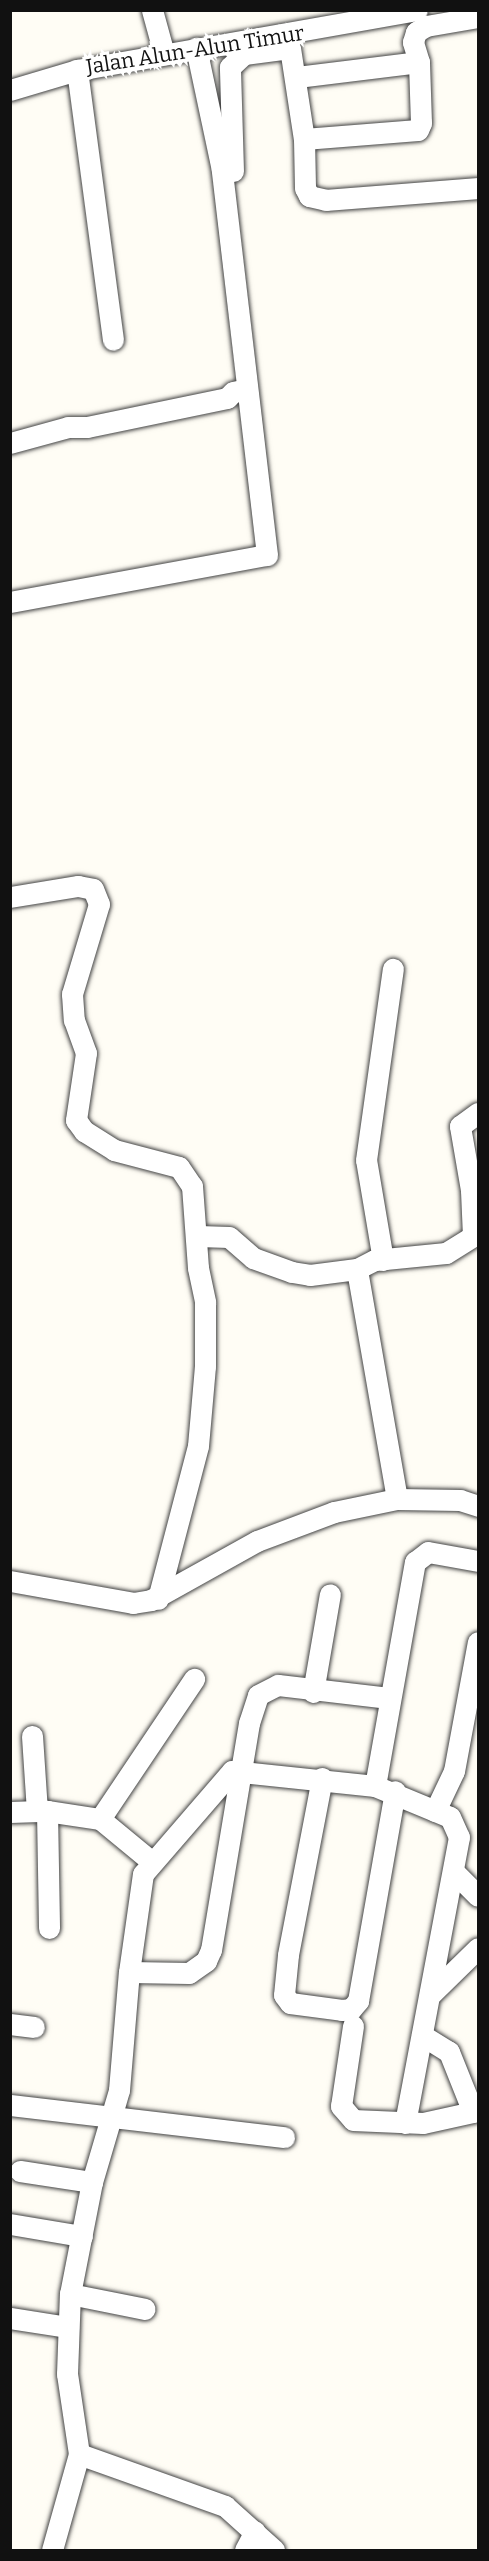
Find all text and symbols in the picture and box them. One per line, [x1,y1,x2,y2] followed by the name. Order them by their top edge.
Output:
[84,20,306,80] street label: Jalan Alun-Alun Timur

